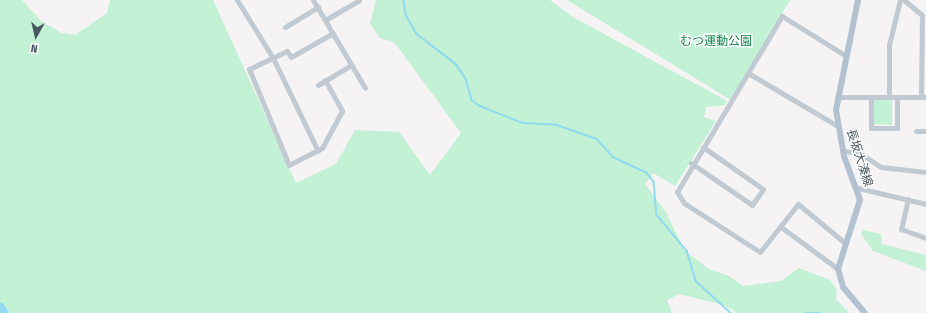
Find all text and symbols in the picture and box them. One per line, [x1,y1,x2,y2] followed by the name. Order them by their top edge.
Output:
[16,16,56,56] north arrow
[680,35,752,49] park label: むつ運動公園
[30,41,38,55] text: N
[843,127,875,189] street label: 長坂大湊線

